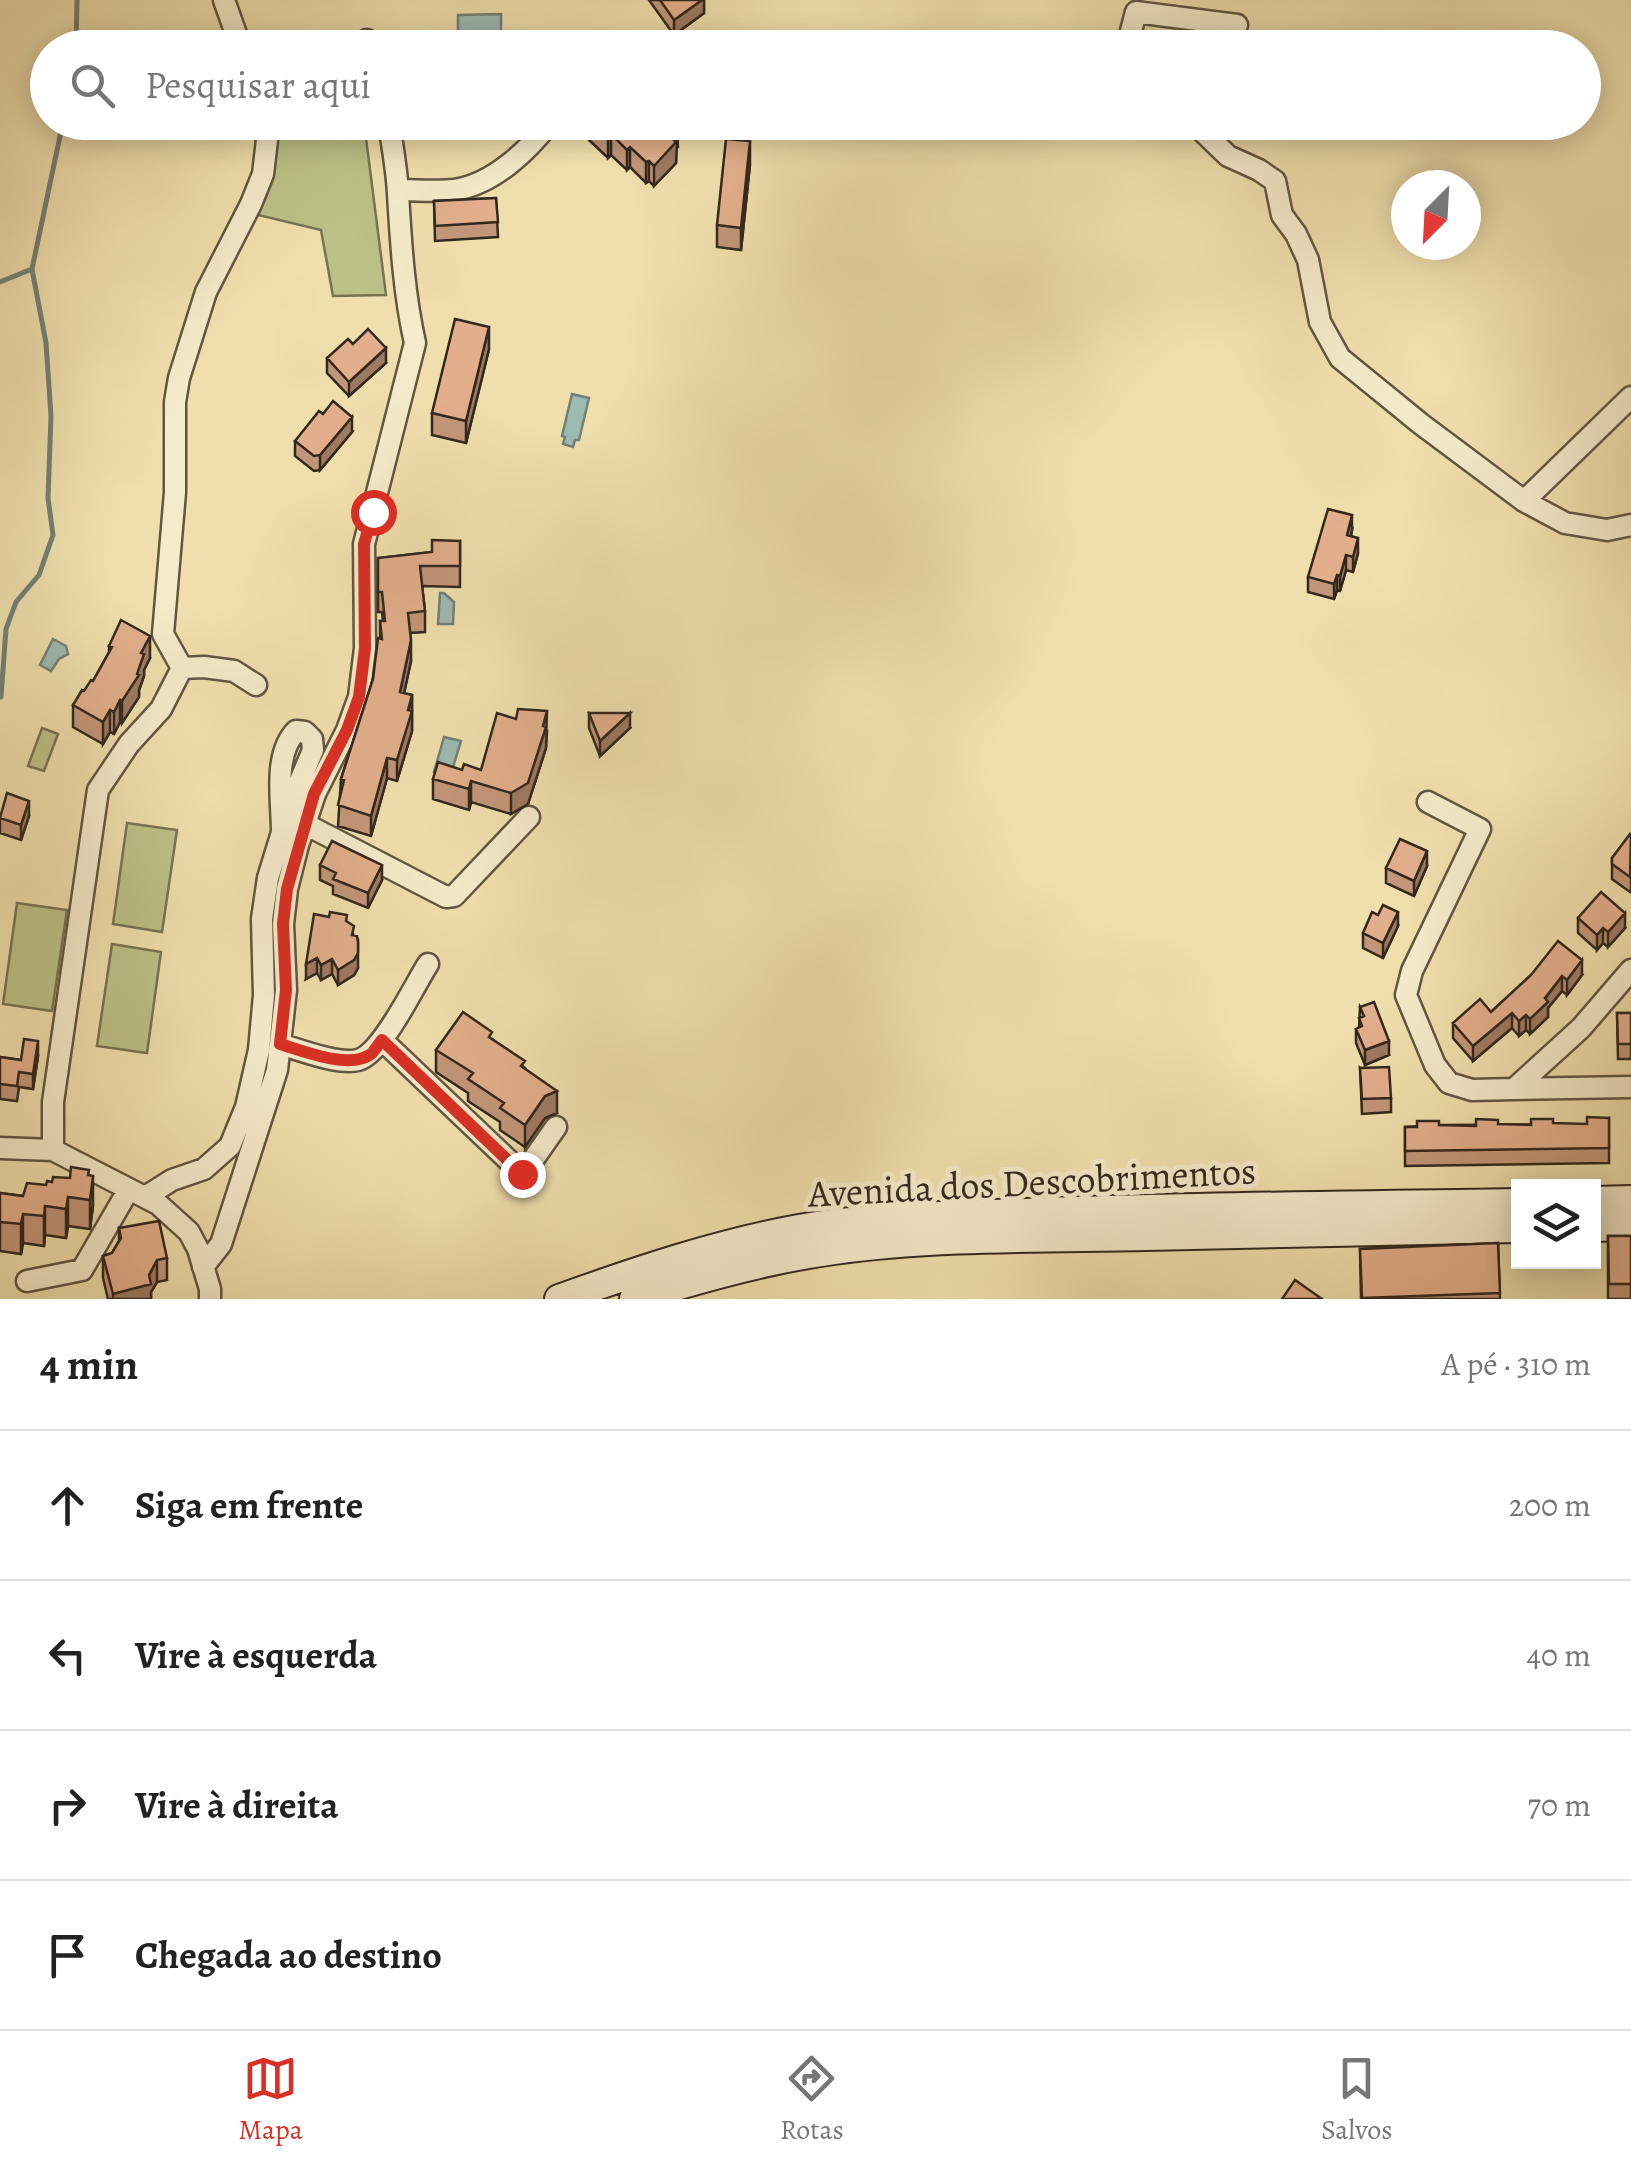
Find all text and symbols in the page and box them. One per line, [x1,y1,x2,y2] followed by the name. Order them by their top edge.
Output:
[30,30,1601,140] search box
[65,58,120,113] icon: search
[145,59,371,111] text: Pesquisar aqui
[1391,170,1481,260] north arrow
[351,490,397,536] route start
[806,1144,1257,1220] street label: Avenida dos Descobrimentos
[500,1152,546,1198] route end
[1511,1179,1601,1269] map controls
[1511,1179,1601,1269] button: layers
[40,1336,138,1393] text: 4 min
[1441,1342,1591,1386] text: A pé · 310 m
[40,1478,95,1533] icon: ahead
[135,1479,363,1531] text: Siga em frente
[1509,1483,1591,1527] text: 200 m
[40,1628,95,1683] icon: left
[135,1629,377,1681] text: Vire à esquerda
[1526,1633,1591,1677] text: 40 m
[40,1778,95,1833] icon: right
[135,1779,339,1831] text: Vire à direita
[1528,1783,1591,1827] text: 70 m
[40,1928,95,1983] icon: arrive
[135,1929,442,1981] text: Chegada ao destino
[239,2051,303,2149] tab: Mapa
[780,2051,844,2149] tab: Rotas
[1321,2051,1392,2149] tab: Salvos

